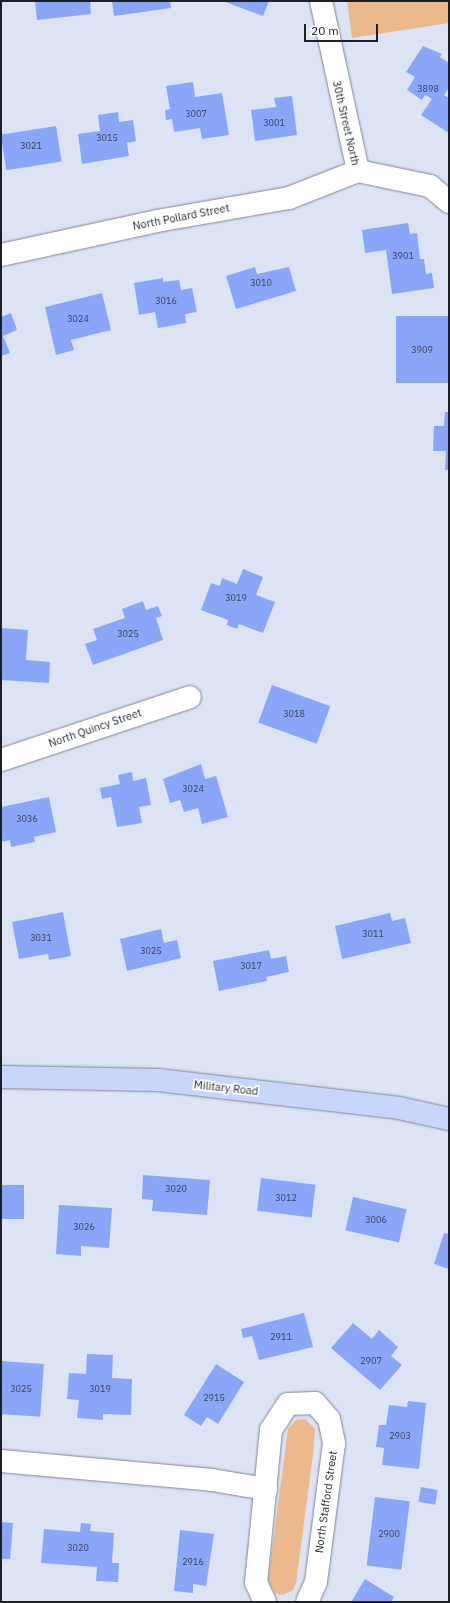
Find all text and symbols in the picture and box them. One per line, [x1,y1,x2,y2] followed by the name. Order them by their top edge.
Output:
[306,16,380,42] scale bar
[311,23,339,38] text: 20 m
[330,79,362,167] street label: 30th Street North
[417,84,439,94] house number: 3898
[185,109,207,119] house number: 3007
[263,118,285,128] house number: 3001
[96,133,118,143] house number: 3015
[20,141,42,151] house number: 3021
[132,201,230,233] street label: North Pollard Street
[392,251,414,261] house number: 3901
[250,278,272,288] house number: 3010
[155,296,177,306] house number: 3016
[67,314,89,324] house number: 3024
[411,345,433,355] house number: 3909
[225,593,247,603] house number: 3019
[117,629,139,639] house number: 3025
[47,706,143,750] street label: North Quincy Street
[283,709,305,719] house number: 3018
[182,784,204,794] house number: 3024
[16,814,38,824] house number: 3036
[362,929,384,939] house number: 3011
[30,933,52,943] house number: 3031
[140,946,162,956] house number: 3025
[240,961,262,971] house number: 3017
[193,1078,259,1098] street label: Military Road
[165,1184,187,1194] house number: 3020
[275,1193,297,1203] house number: 3012
[365,1215,387,1225] house number: 3006
[73,1222,95,1232] house number: 3026
[270,1332,292,1342] house number: 2911
[360,1356,382,1366] house number: 2907
[10,1384,32,1394] house number: 3025
[89,1384,111,1394] house number: 3019
[203,1393,225,1403] house number: 2915
[389,1431,411,1441] house number: 2903
[312,1450,340,1554] street label: North Stafford Street
[378,1529,400,1539] house number: 2900
[67,1543,89,1553] house number: 3020
[182,1557,204,1567] house number: 2916

